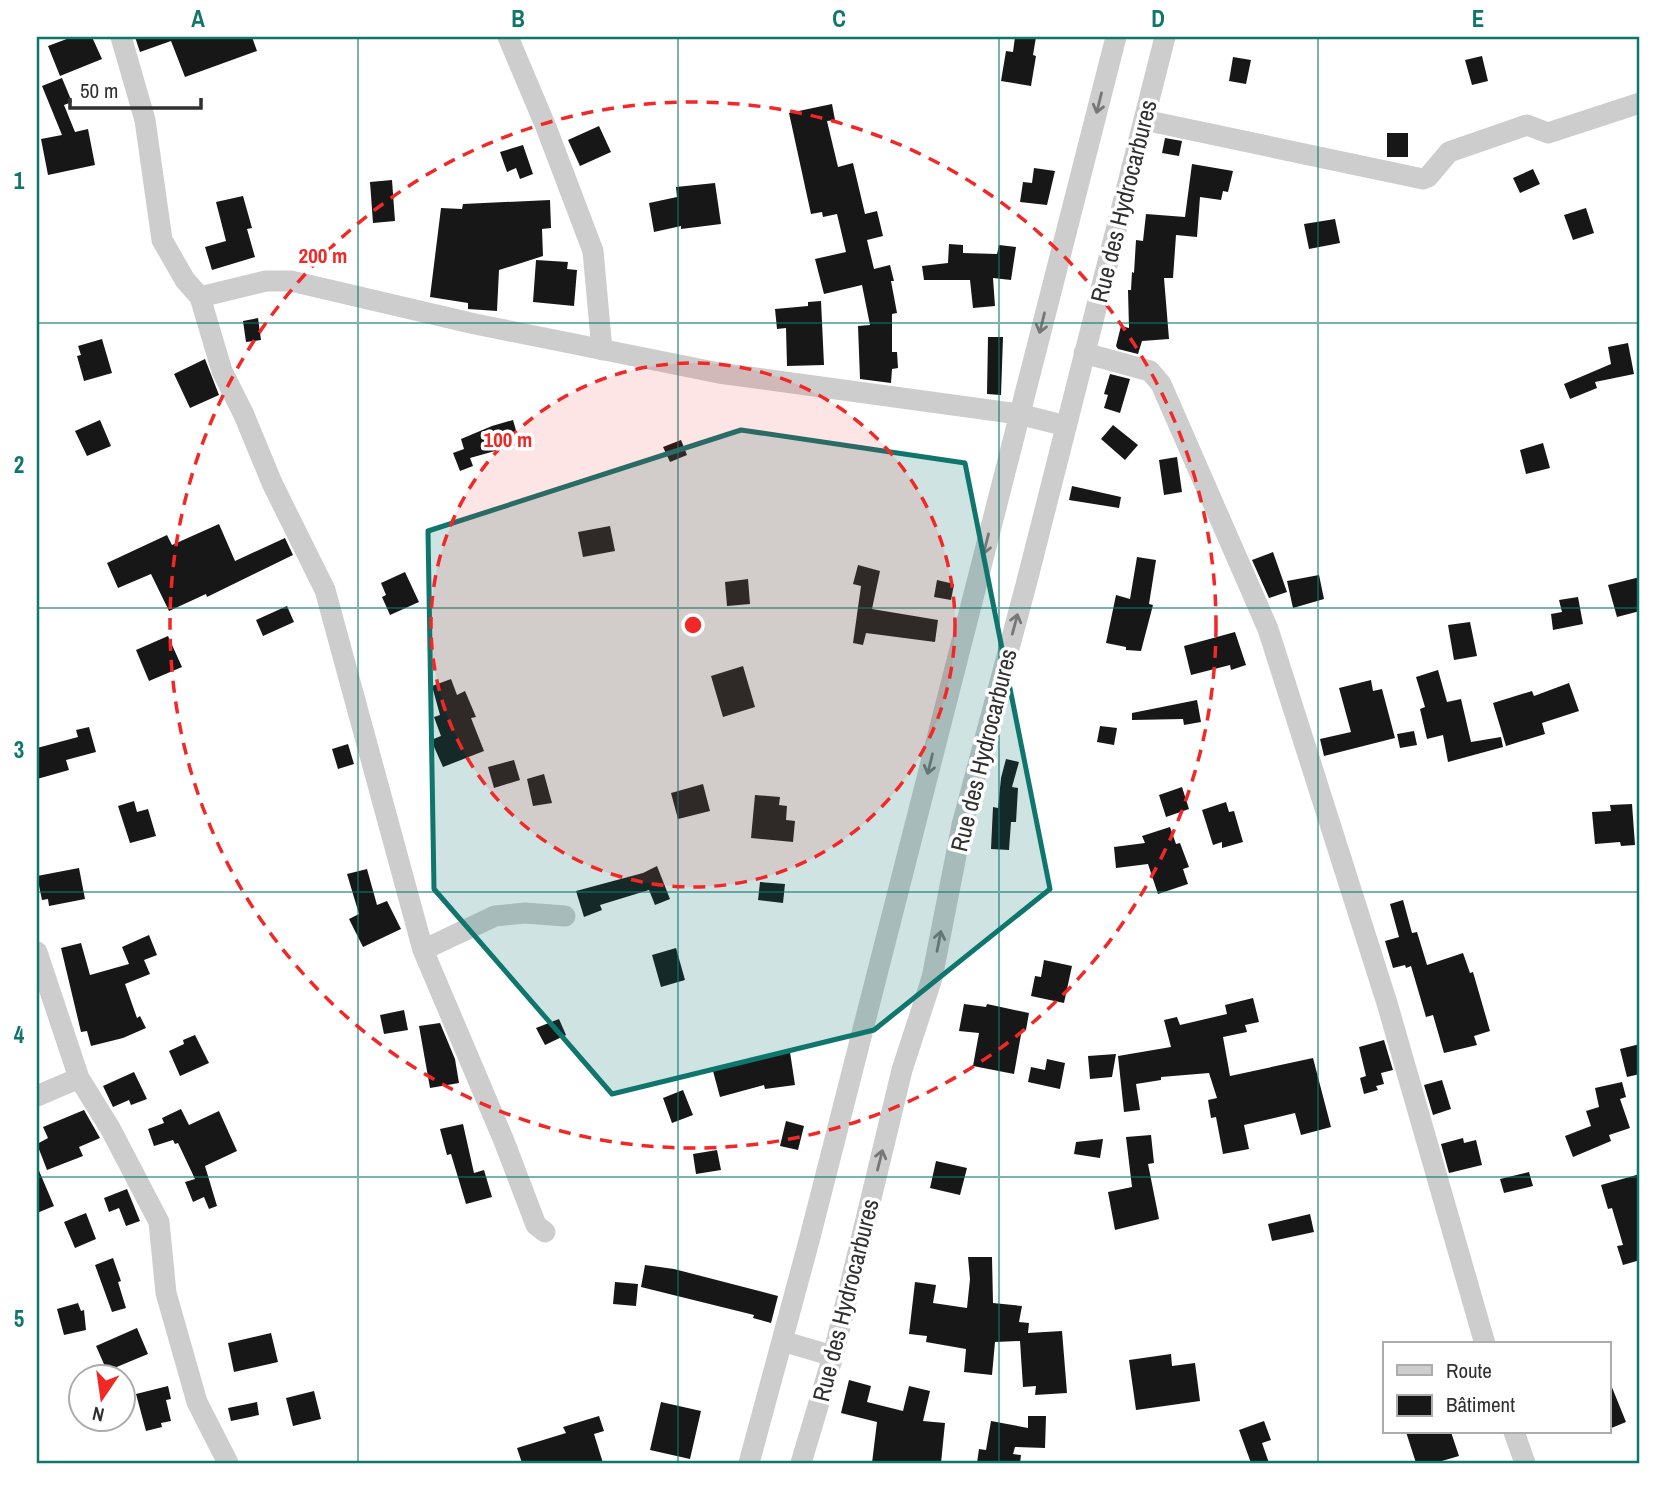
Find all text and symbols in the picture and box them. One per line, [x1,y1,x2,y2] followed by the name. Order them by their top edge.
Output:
[191,3,205,34] text: A
[511,3,525,34] text: B
[832,3,846,34] text: C
[1151,3,1165,34] text: D
[1472,3,1484,34] text: E
[70,66,201,110] scale bar
[80,76,118,105] text: 50 m
[1092,91,1105,114] one-way arrow
[1082,96,1164,306] street label: Rue des Hydrocarbures
[14,165,25,196] text: 1
[299,241,347,270] text: 200 m
[1035,311,1048,334] one-way arrow
[484,425,532,454] text: 100 m
[14,449,24,480] text: 2
[979,532,992,555] one-way arrow
[681,613,705,637] centre of rings
[1009,614,1022,636] one-way arrow
[942,645,1024,855] street label: Rue des Hydrocarbures
[14,734,24,765] text: 3
[923,752,936,775] one-way arrow
[933,930,946,953] one-way arrow
[14,1019,25,1050] text: 4
[874,1149,887,1172] one-way arrow
[804,1195,886,1405] street label: Rue des Hydrocarbures
[14,1303,24,1334] text: 5
[1383,1342,1610,1434] legend
[1446,1356,1492,1385] text: Route
[66,1364,136,1434] north arrow
[1446,1390,1515,1419] text: Bâtiment
[90,1401,107,1428] text: N

